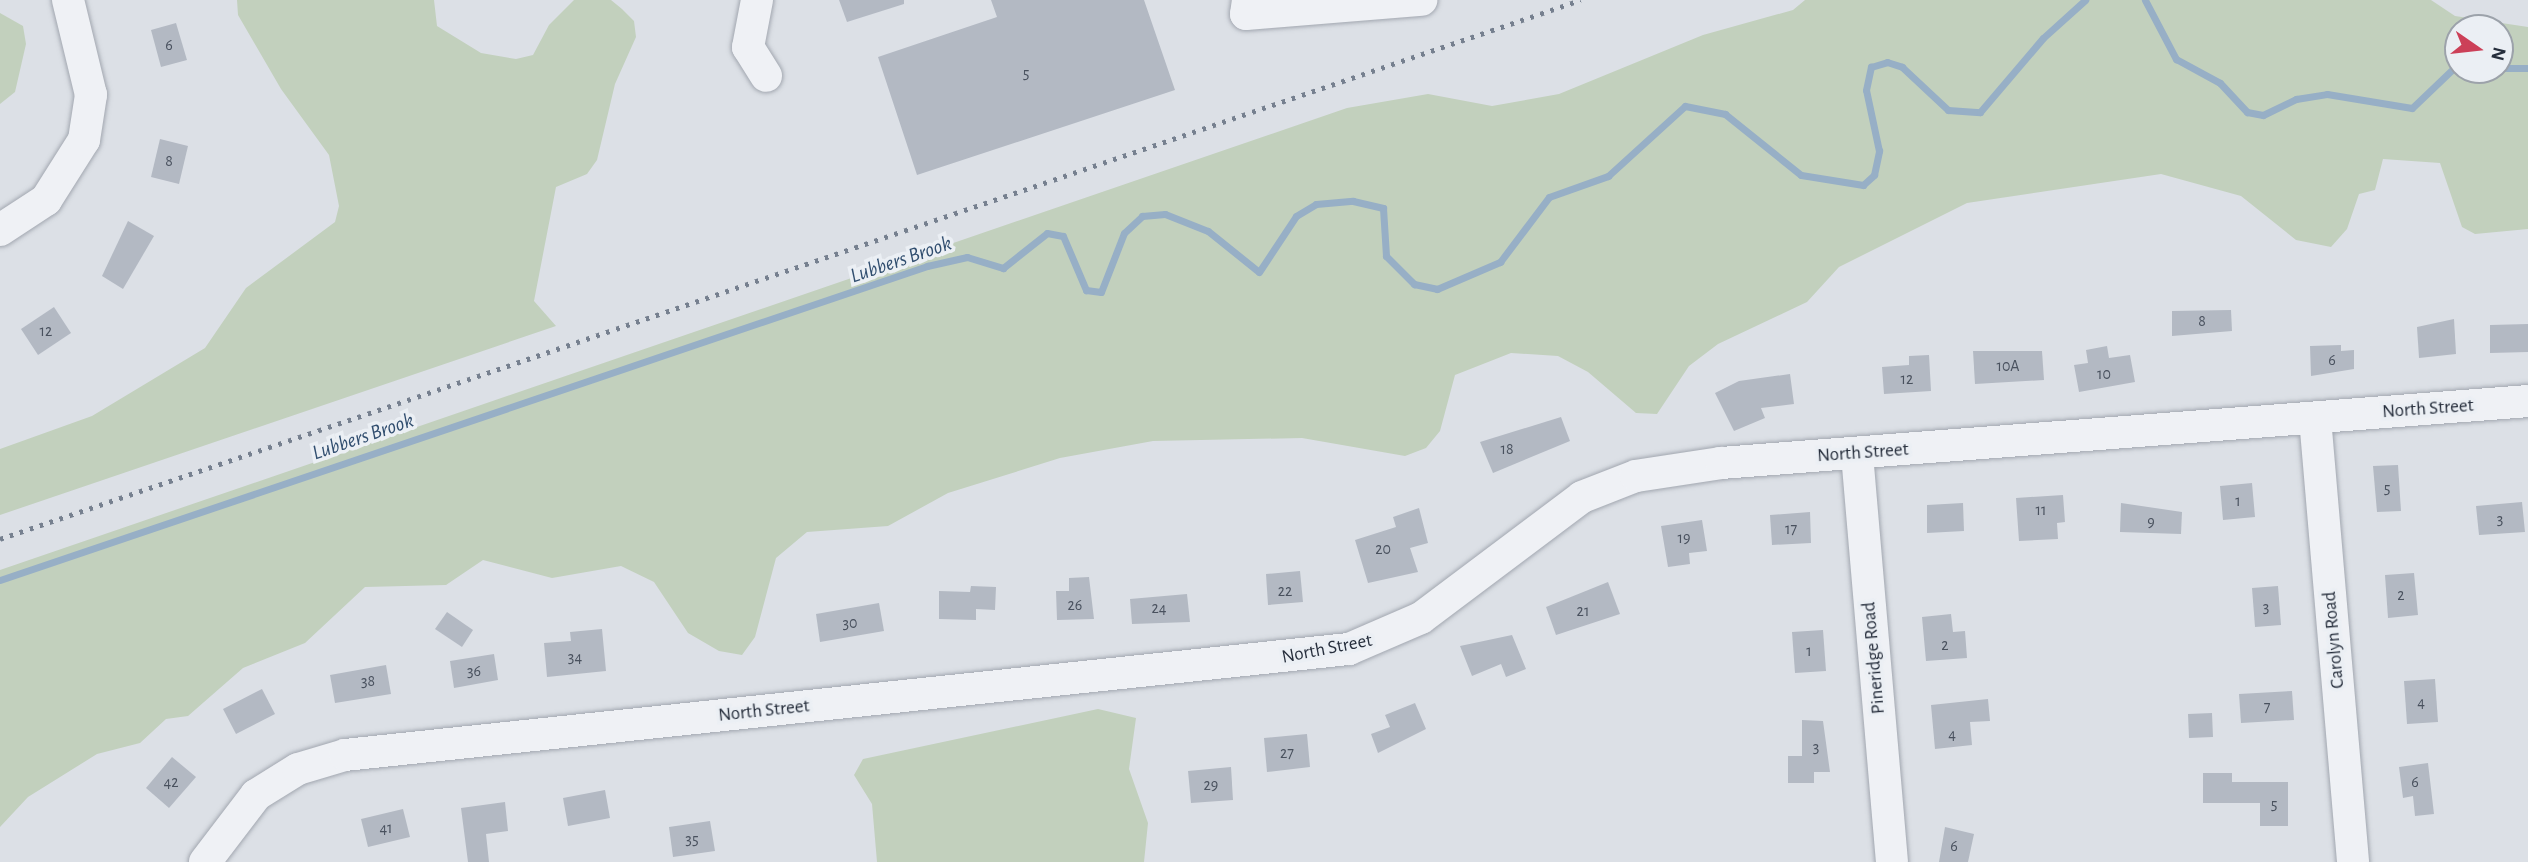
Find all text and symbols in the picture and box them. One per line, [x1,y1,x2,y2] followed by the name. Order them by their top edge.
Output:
[2444,14,2514,84] north arrow
[165,35,173,55] house number: 6
[2487,45,2509,62] text: N
[1023,63,1029,83] house number: 5
[165,151,173,171] house number: 8
[847,231,955,289] water label: Lubbers Brook
[2198,311,2206,331] house number: 8
[40,321,52,341] house number: 12
[2328,350,2336,370] house number: 6
[1996,356,2020,376] house number: 10A
[2097,364,2111,384] house number: 10
[1901,369,1913,389] house number: 12
[2381,394,2475,424] street label: North Street
[309,408,417,466] water label: Lubbers Brook
[1816,438,1910,468] street label: North Street
[1500,439,1514,459] house number: 18
[2384,478,2390,498] house number: 5
[2235,491,2241,511] house number: 1
[2035,500,2047,520] house number: 11
[2497,509,2503,529] house number: 3
[2147,512,2155,532] house number: 9
[1785,519,1797,539] house number: 17
[1677,528,1691,548] house number: 19
[1375,539,1391,559] house number: 20
[1278,581,1292,601] house number: 22
[2397,585,2405,605] house number: 2
[2318,590,2350,690] street label: Carolyn Road
[1068,595,1082,615] house number: 26
[2263,597,2269,617] house number: 3
[1152,598,1166,618] house number: 24
[1577,601,1589,621] house number: 21
[1858,601,1890,715] street label: Pineridge Road
[842,613,858,633] house number: 30
[1280,629,1374,669] street label: North Street
[1941,635,1949,655] house number: 2
[1806,641,1812,661] house number: 1
[568,647,582,667] house number: 34
[467,661,481,681] house number: 36
[361,671,375,691] house number: 38
[2417,692,2425,712] house number: 4
[717,695,811,727] street label: North Street
[2264,697,2270,717] house number: 7
[1948,724,1956,744] house number: 4
[1813,737,1819,757] house number: 3
[1280,743,1294,763] house number: 27
[164,772,178,792] house number: 42
[2411,772,2419,792] house number: 6
[1204,775,1218,795] house number: 29
[2271,794,2277,814] house number: 5
[379,818,393,838] house number: 41
[685,829,699,849] house number: 35
[1950,836,1958,856] house number: 6

